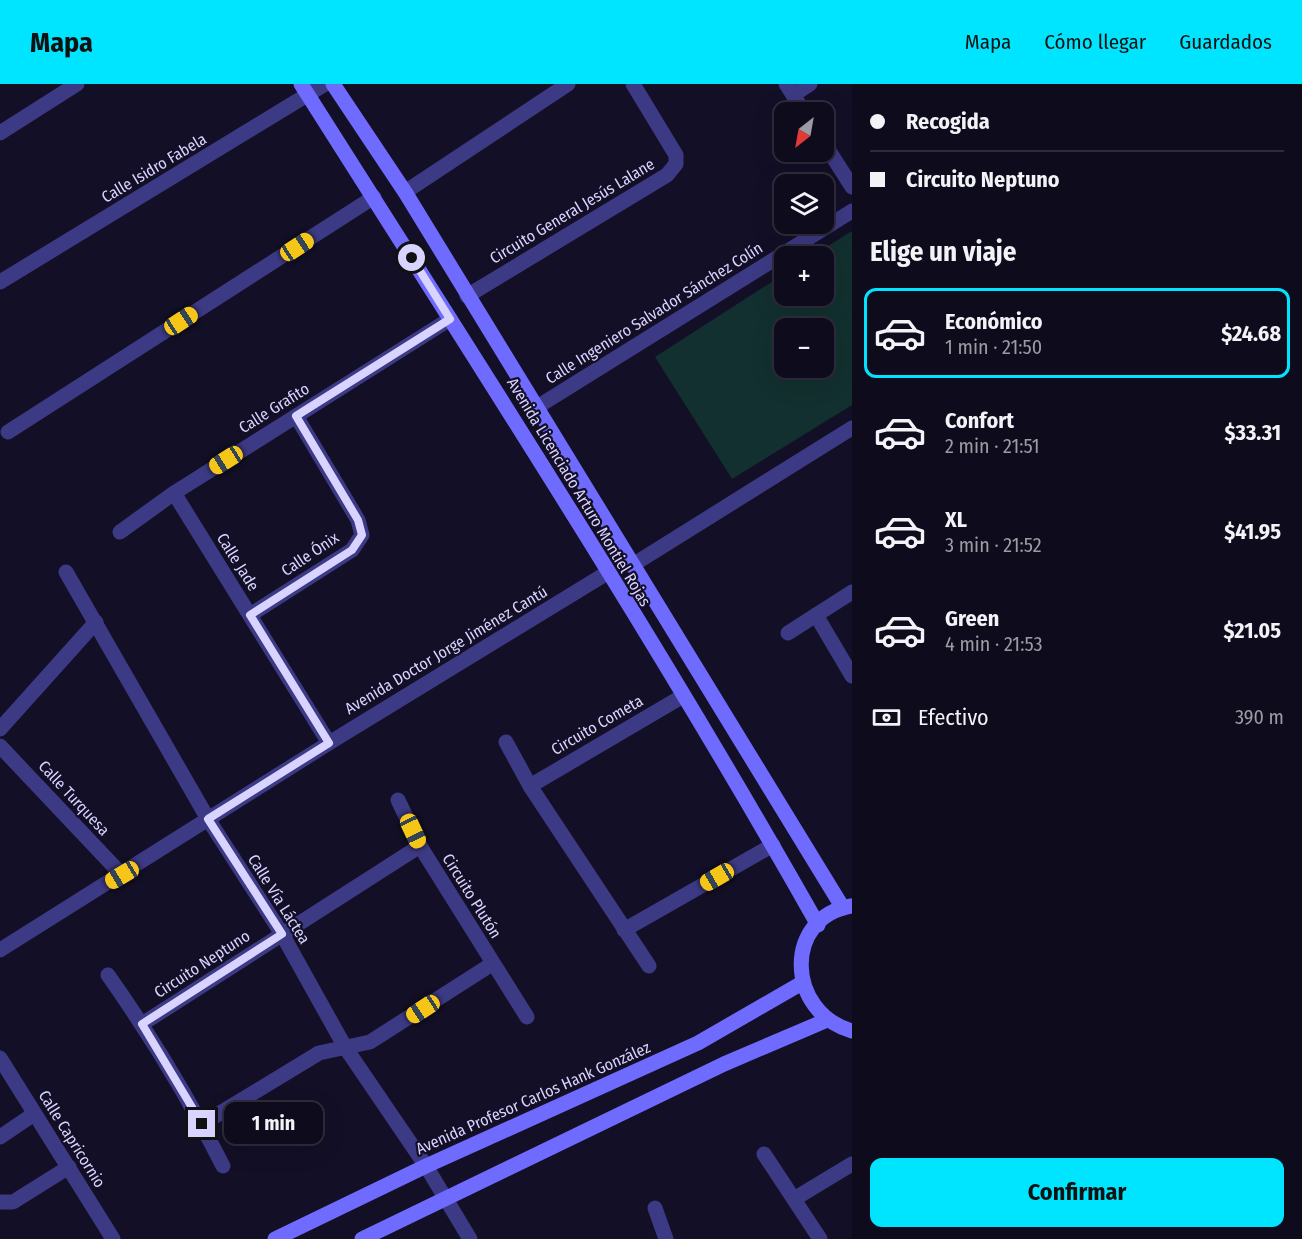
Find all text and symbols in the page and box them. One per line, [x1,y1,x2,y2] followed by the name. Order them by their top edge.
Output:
[30,26,93,59] text: Mapa
[965,29,1011,55] text: Mapa
[1044,29,1146,55] text: Cómo llegar
[1179,29,1272,55] text: Guardados
[774,102,834,162] north arrow
[774,102,834,378] map controls
[906,108,990,135] text: Recogida
[98,129,210,207] street label: Calle Isidro Fabela
[486,154,658,268] street label: Circuito General Jesús Lalane
[906,166,1060,193] text: Circuito Neptuno
[774,174,834,234] button: layers
[277,230,317,264] car
[870,236,1016,268] text: Elige un viaje
[542,238,766,388] street label: Calle Ingeniero Salvador Sánchez Colín
[398,244,425,271] route start
[774,246,834,306] button: +
[161,304,201,338] car
[873,306,927,360] icon: car
[945,308,1043,335] text: Económico
[774,318,834,378] button: −
[1221,320,1281,347] text: $24.68
[945,335,1042,359] text: 1 min · 21:50
[503,374,655,610] street label: Avenida Licenciado Arturo Montiel Rojas
[235,379,313,437] street label: Calle Grafito
[873,405,927,459] icon: car
[945,407,1014,434] text: Confort
[1225,419,1281,446] text: $33.31
[945,434,1040,458] text: 2 min · 21:51
[206,443,246,477] car
[873,504,927,558] icon: car
[945,506,967,533] text: XL
[1224,518,1281,545] text: $41.95
[278,528,342,580] street label: Calle Ónix
[213,530,263,594] street label: Calle Jade
[945,533,1042,557] text: 3 min · 21:52
[341,582,551,718] street label: Avenida Doctor Jorge Jiménez Cantú
[873,603,927,657] icon: car
[945,605,999,632] text: Green
[1224,617,1281,644] text: $21.05
[945,632,1043,656] text: 4 min · 21:53
[548,691,646,759] street label: Circuito Cometa
[870,701,903,734] icon: cash
[918,704,989,731] text: Efectivo
[1235,705,1284,729] text: 390 m
[35,757,114,839] street label: Calle Turquesa
[397,811,429,851] car
[438,850,506,942] street label: Circuito Plutón
[244,851,314,947] street label: Calle Vía Láctea
[102,858,142,892] car
[697,860,737,894] car
[151,926,253,1002] street label: Circuito Neptuno
[403,992,443,1026] car
[413,1038,653,1158] street label: Avenida Profesor Carlos Hank González
[35,1087,109,1191] street label: Calle Capricornio
[223,1103,322,1145] callout: 1 min
[188,1110,215,1137] route end
[252,1111,295,1135] text: 1 min
[870,1158,1284,1227] button: Confirmar

